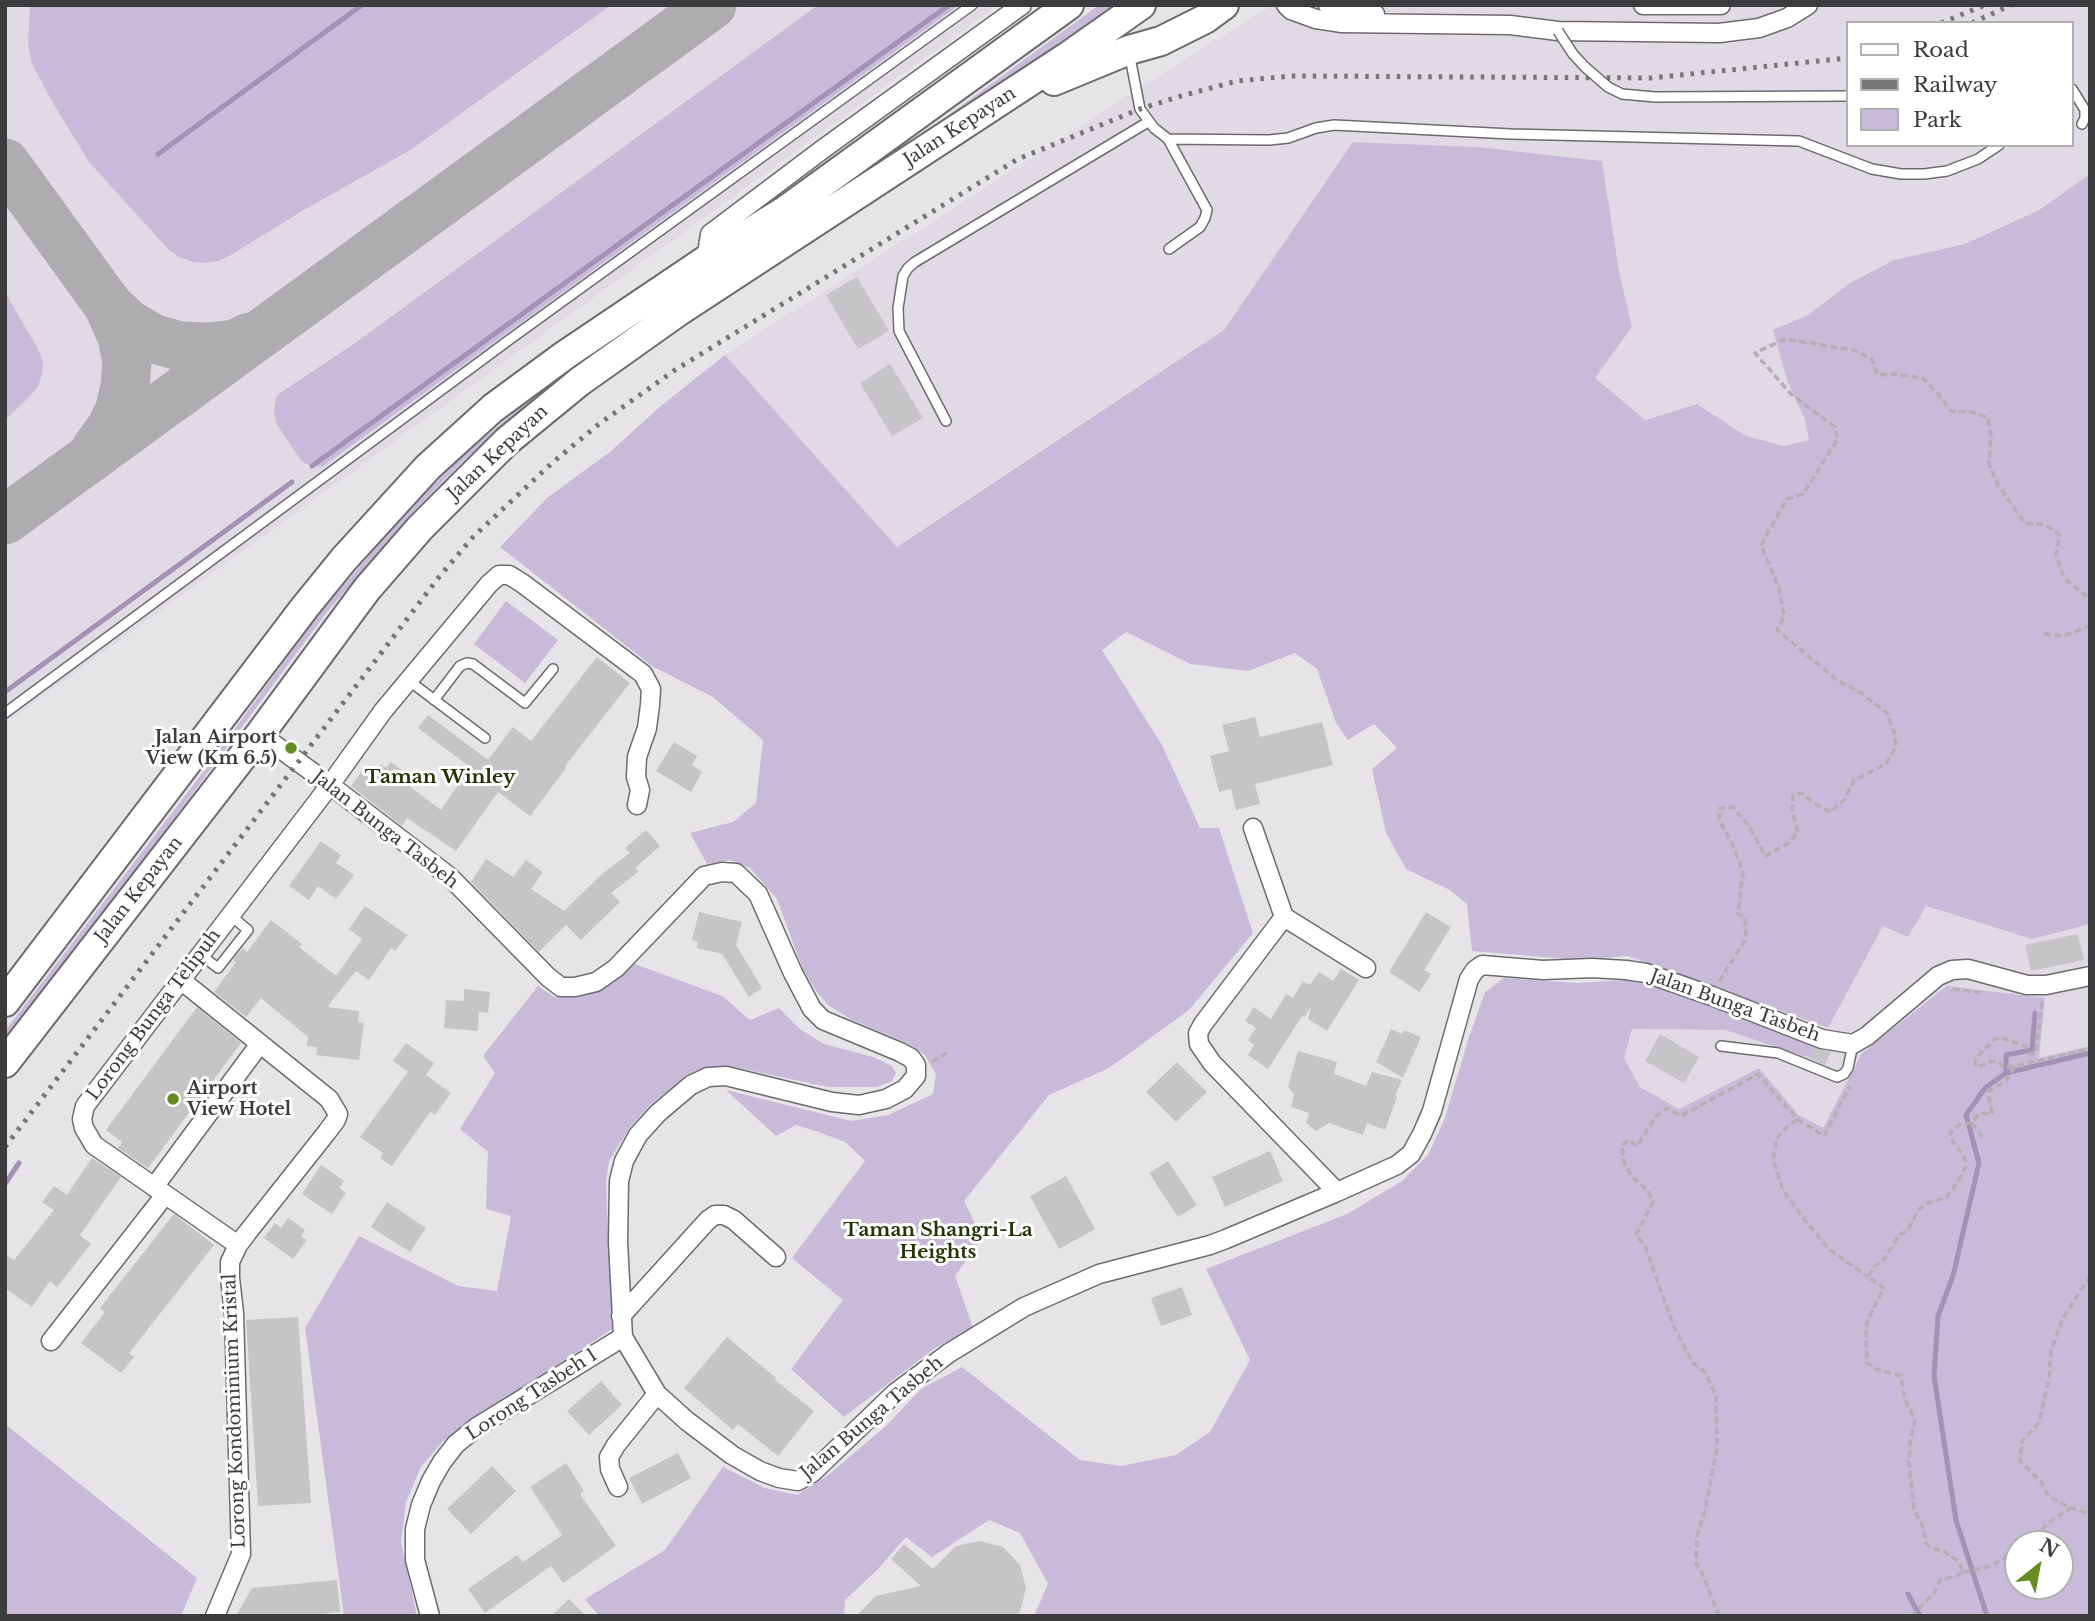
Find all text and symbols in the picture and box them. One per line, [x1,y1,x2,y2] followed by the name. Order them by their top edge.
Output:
[1846,21,2074,147] legend
[1913,37,1969,63] text: Road
[1913,72,1997,98] text: Railway
[900,83,1020,171] street label: Jalan Kepayan
[1913,107,1962,133] text: Park
[443,401,553,505] street label: Jalan Kepayan
[146,727,277,770] place label: Jalan Airport View (Km 6.5)
[283,740,299,756] marker: Jalan Airport View (Km 6.5)
[308,766,462,894] street label: Jalan Bunga Tasbeh
[365,767,515,789] district label: Taman Winley
[91,832,187,948] street label: Jalan Kepayan
[82,925,226,1105] street label: Lorong Bunga Telipuh
[1647,965,1823,1047] street label: Jalan Bunga Tasbeh
[187,1078,291,1120] place label: Airport View Hotel
[165,1091,181,1107] marker: Airport View Hotel
[843,1220,1033,1264] district label: Taman Shangri-La Heights
[219,1273,251,1549] street label: Lorong Kondominium Kristal
[462,1345,602,1445] street label: Lorong Tasbeh 1
[796,1352,948,1484] street label: Jalan Bunga Tasbeh
[2004,1530,2074,1600] north arrow
[2035,1534,2063,1563] text: N

